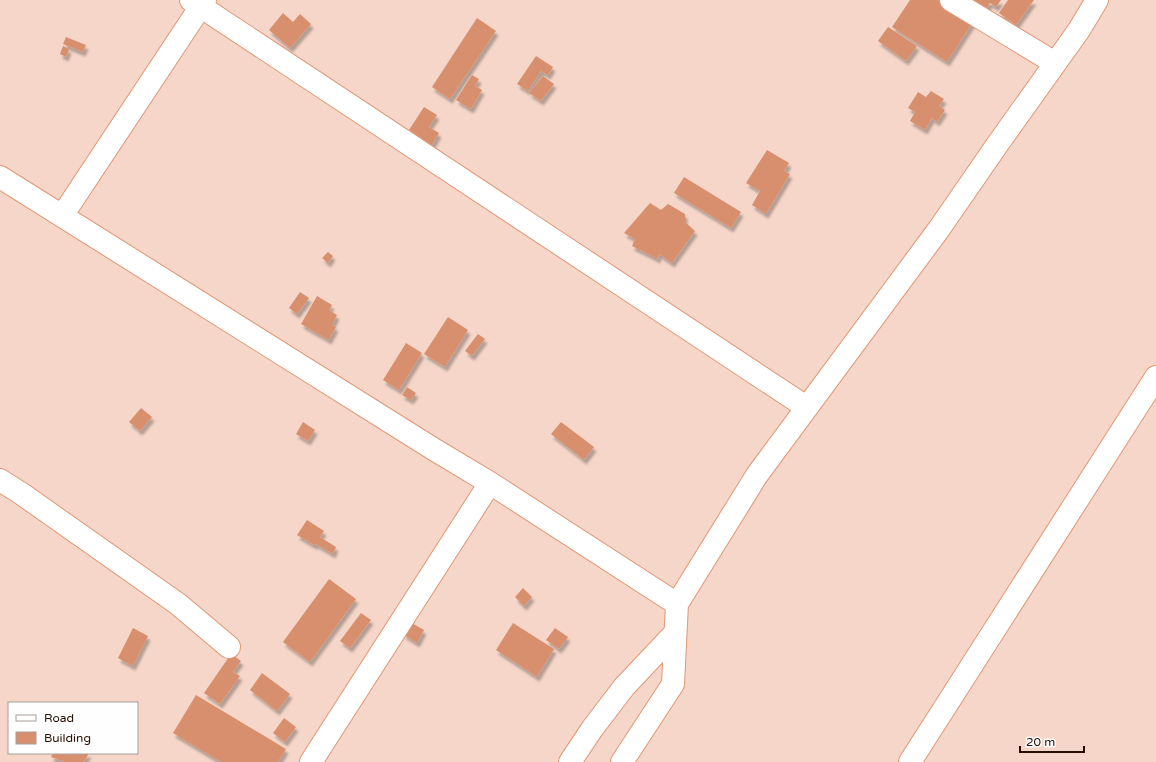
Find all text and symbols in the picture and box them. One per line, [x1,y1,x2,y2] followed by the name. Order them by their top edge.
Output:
[8,702,138,754] legend
[44,711,74,725] text: Road
[1020,728,1084,754] scale bar
[44,731,91,745] text: Building
[1026,735,1055,749] text: 20 m

